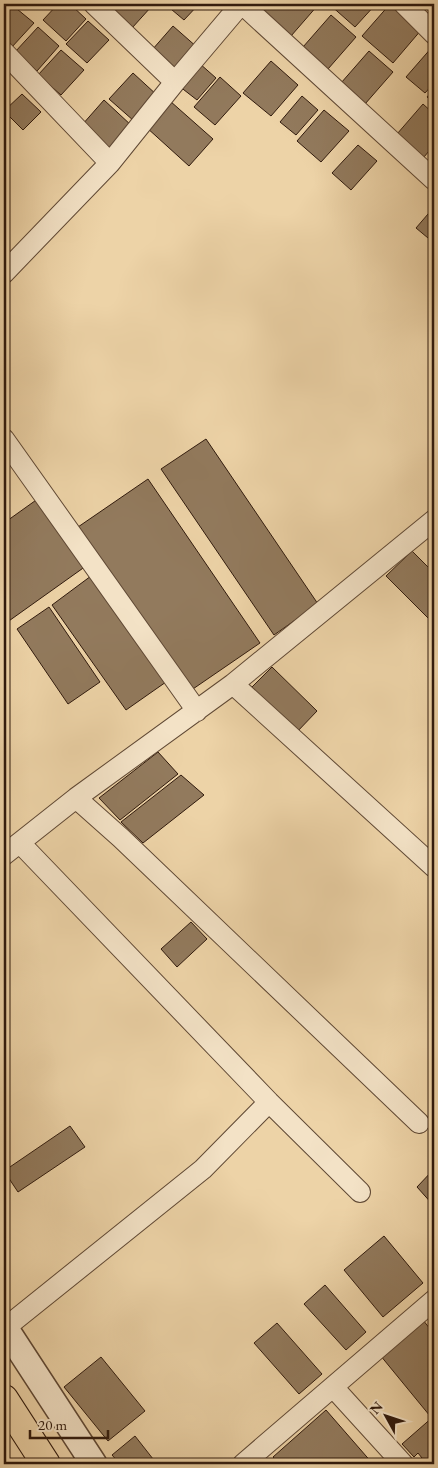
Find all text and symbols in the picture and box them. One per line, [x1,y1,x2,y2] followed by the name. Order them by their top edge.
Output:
[360,1390,410,1440] north arrow
[366,1397,387,1418] text: N
[30,1408,108,1440] scale bar
[38,1415,67,1434] text: 20 m

